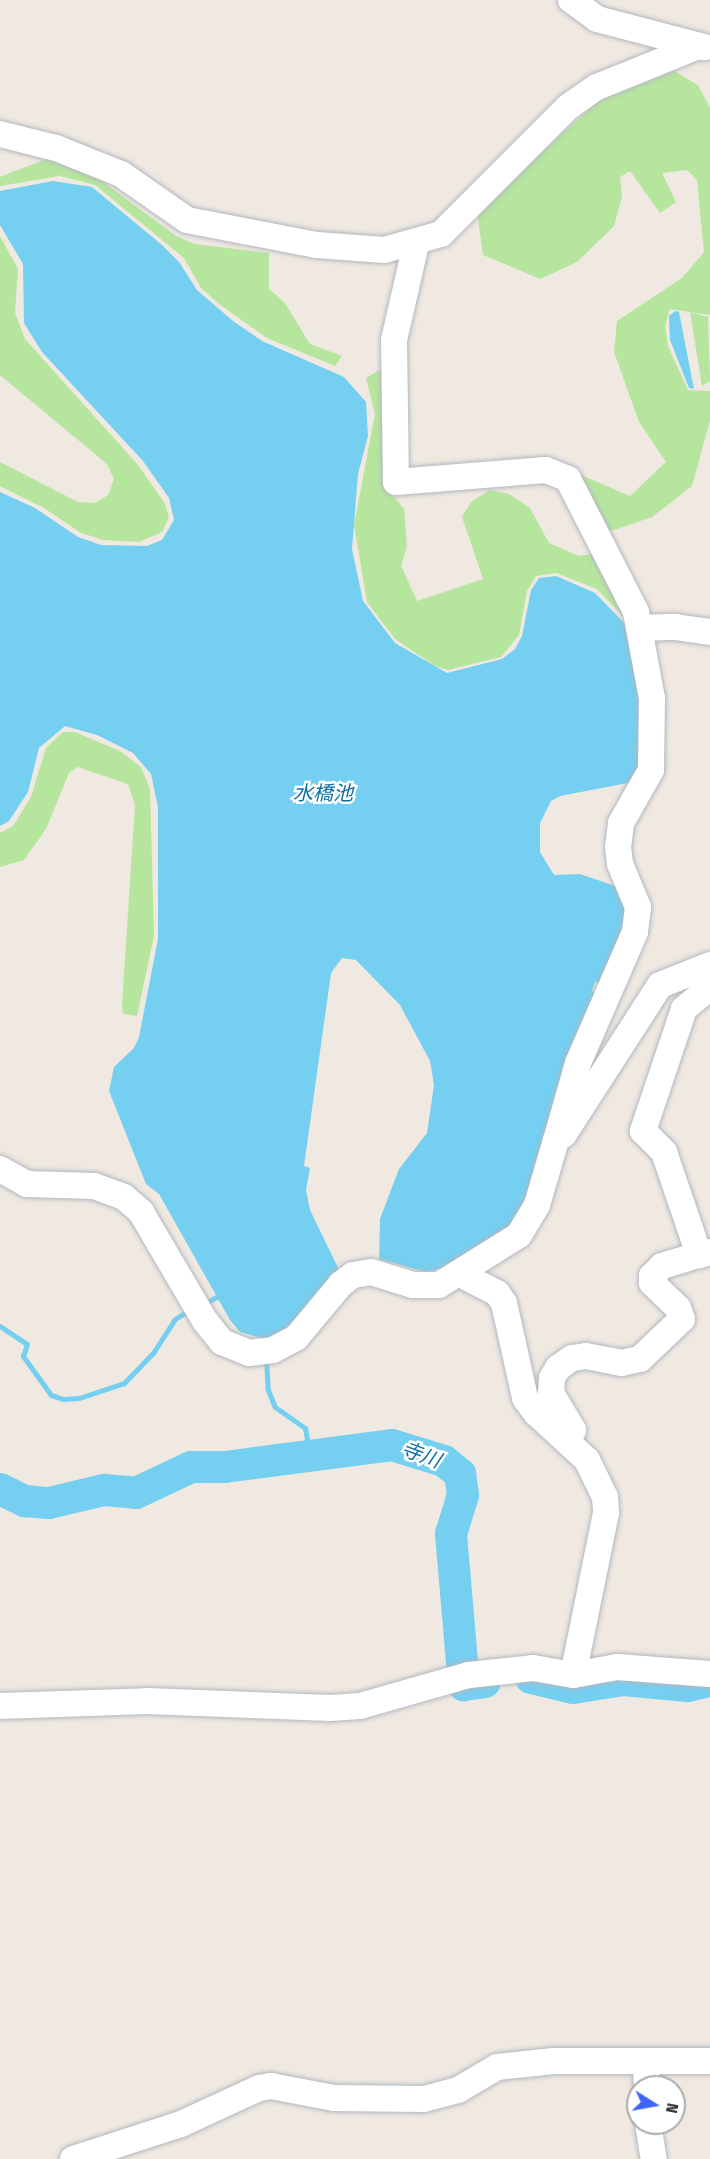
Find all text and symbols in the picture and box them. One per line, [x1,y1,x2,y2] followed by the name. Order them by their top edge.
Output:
[293,781,353,805] water label: 水橋池
[398,1437,444,1473] water label: 寺川
[626,2075,686,2135] north arrow
[662,2102,682,2115] text: N

